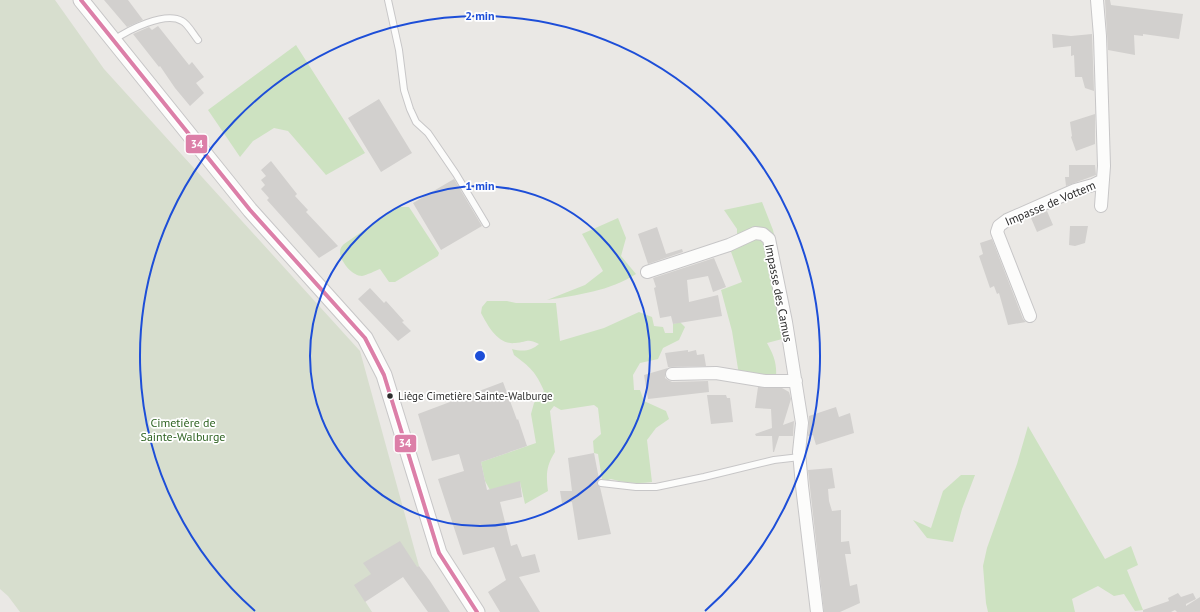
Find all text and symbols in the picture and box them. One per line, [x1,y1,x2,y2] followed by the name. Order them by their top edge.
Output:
[465,8,495,23] text: 2 min
[185,134,208,154] line badge: 34
[191,137,204,151] text: 34
[1002,177,1098,229] street label: Impasse de Vottem
[465,178,495,193] text: 1 min
[762,243,796,343] street label: Impasse des Camus
[473,349,487,363] centre of rings
[398,389,553,403] place label: Liège Cimetière Sainte-Walburge
[385,391,395,401] marker: Liège Cimetière Sainte-Walburge
[141,415,225,444] park label: Cimetière de Sainte-Walburge
[394,434,417,453] line badge: 34
[399,436,412,450] text: 34

